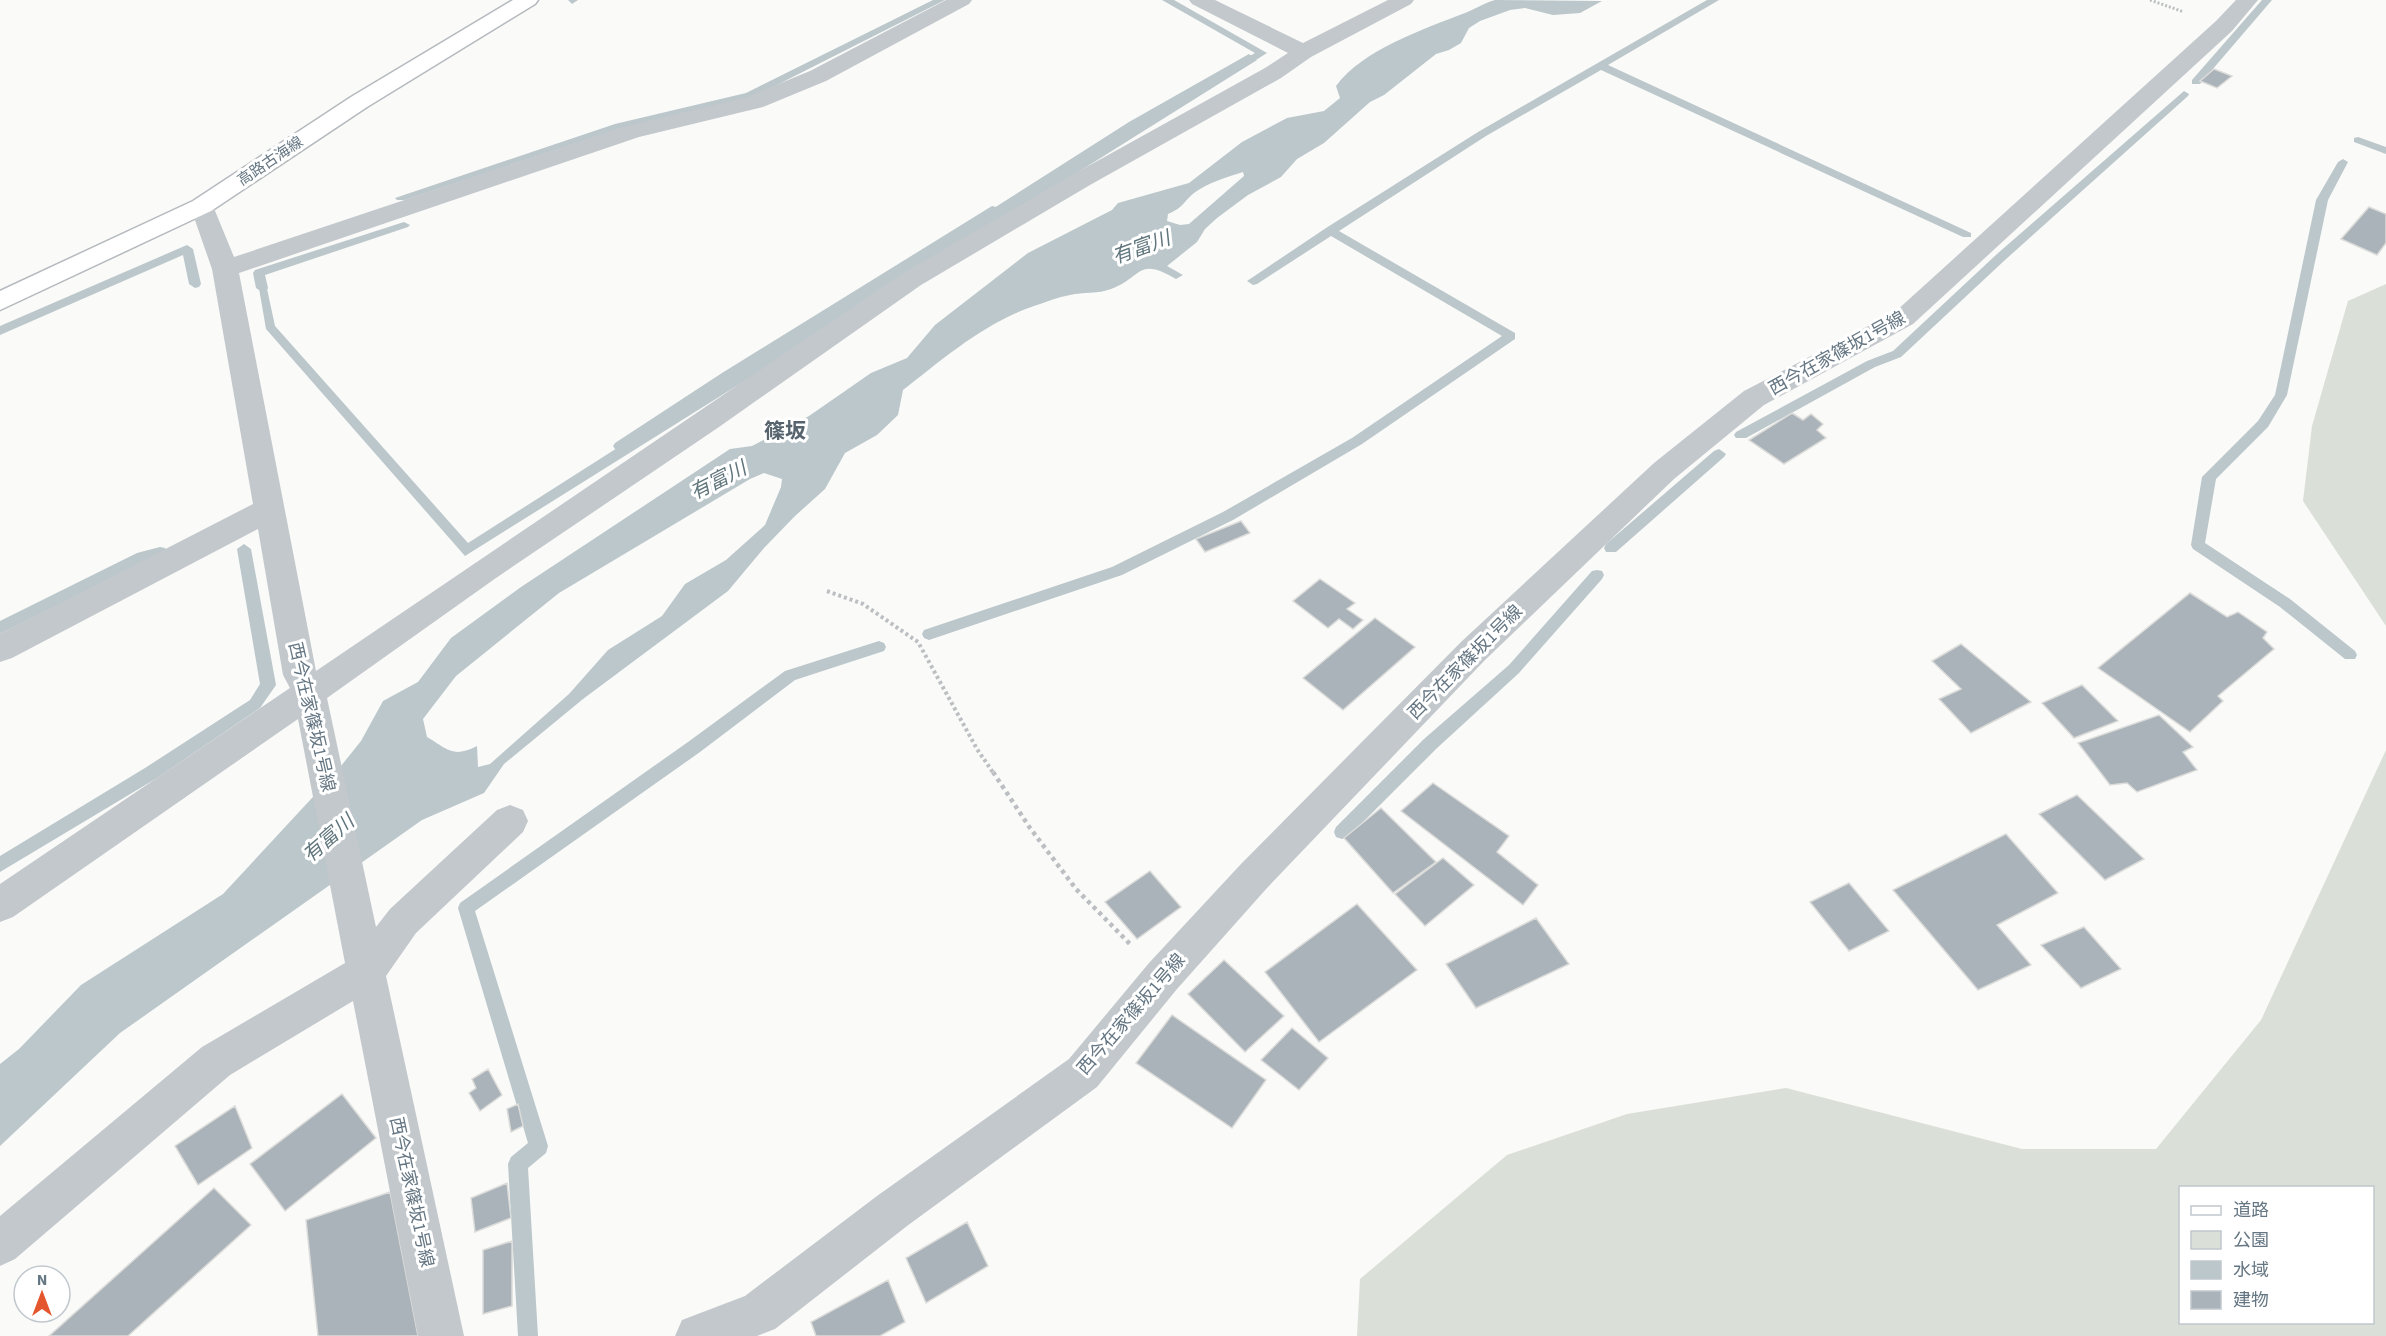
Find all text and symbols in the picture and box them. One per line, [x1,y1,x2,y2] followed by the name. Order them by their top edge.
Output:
[233,132,307,191] street label: 高路古海線
[1108,224,1176,271] water label: 有富川
[1764,305,1910,401] street label: 西今在家篠坂1号線
[764,416,806,446] district label: 篠坂
[685,454,753,507] water label: 有富川
[1402,599,1528,725] street label: 西今在家篠坂1号線
[282,640,341,794] street label: 西今在家篠坂1号線
[297,807,362,869] water label: 有富川
[1072,948,1191,1080] street label: 西今在家篠坂1号線
[383,1115,440,1270] street label: 西今在家篠坂1号線
[2179,1186,2374,1324] legend
[2233,1198,2269,1223] text: 道路
[2233,1228,2269,1253] text: 公園
[2233,1258,2269,1283] text: 水域
[12,1264,72,1324] north arrow
[37,1269,47,1291] text: N
[2233,1288,2269,1313] text: 建物

